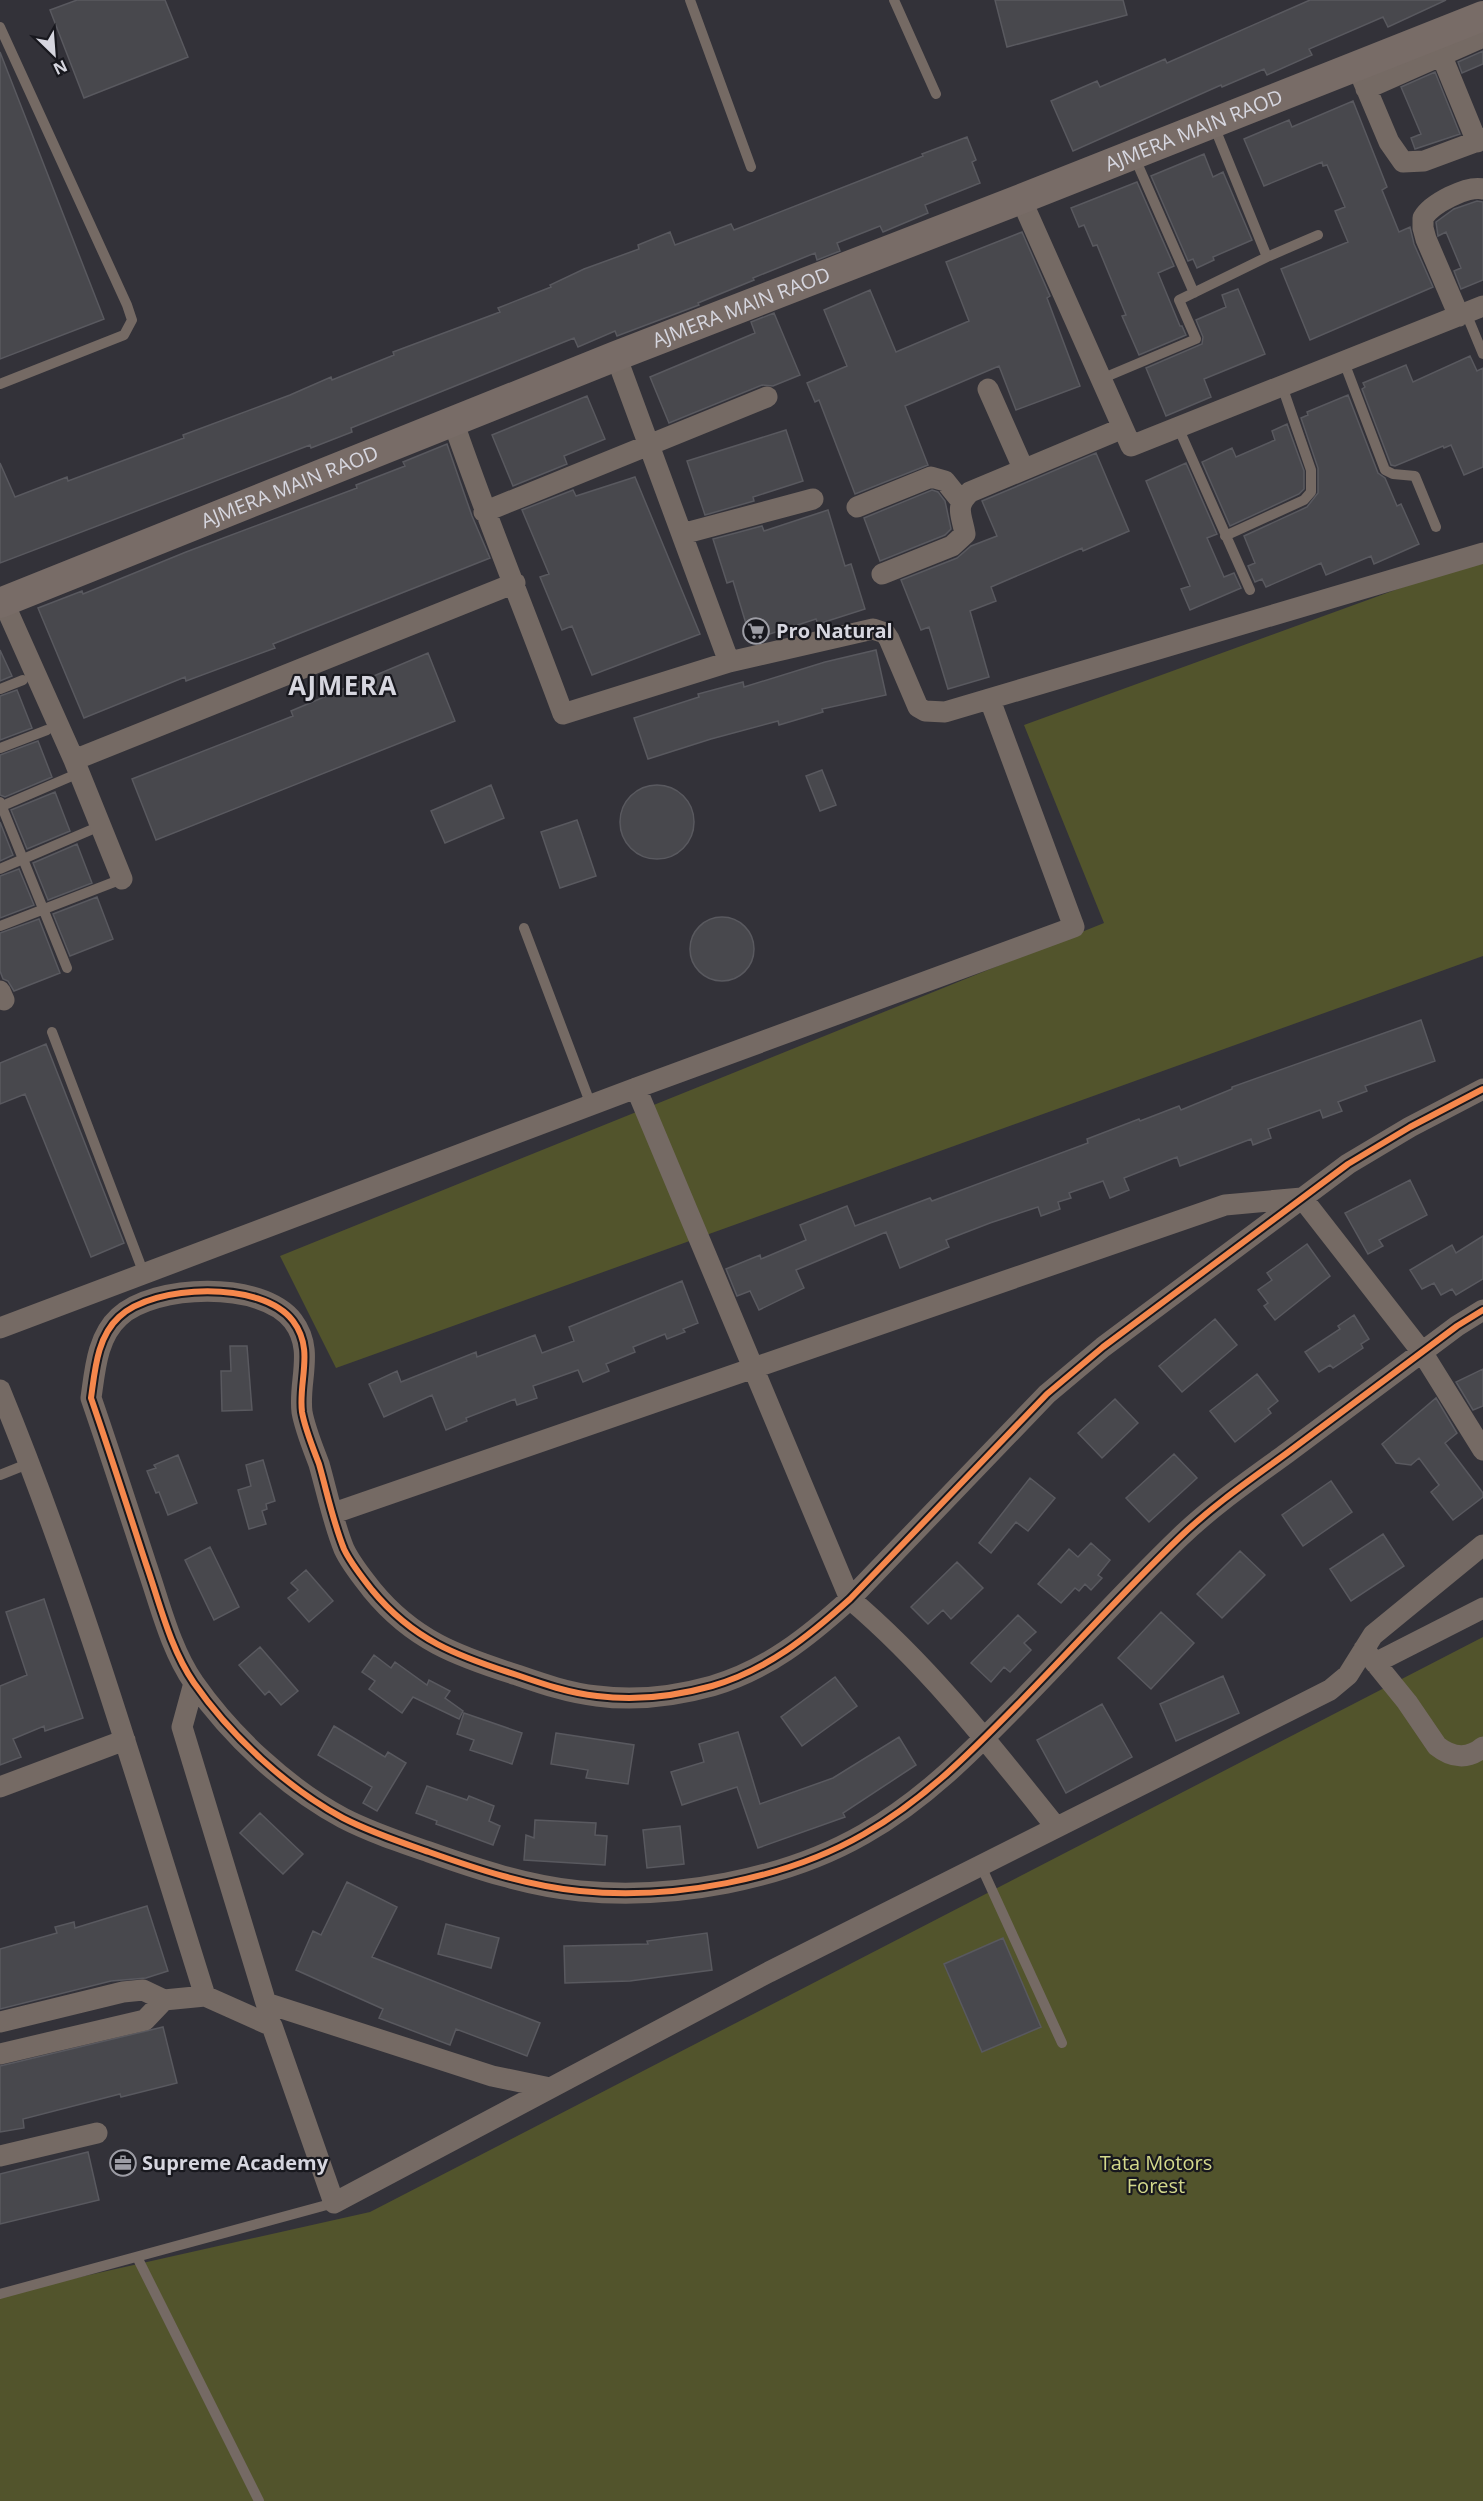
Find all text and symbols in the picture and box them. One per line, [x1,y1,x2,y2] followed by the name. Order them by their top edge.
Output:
[24,24,84,84] north arrow
[50,55,71,80] text: N
[1101,83,1287,177] street label: AJMERA MAIN RAOD
[648,260,834,354] street label: AJMERA MAIN RAOD
[197,439,382,534] street label: AJMERA MAIN RAOD
[741,616,771,646] supermarket icon: Pro Natural
[776,617,893,644] place label: Pro Natural
[288,667,398,703] district label: AJMERA
[108,2148,138,2178] office icon: Supreme Academy
[142,2149,329,2176] place label: Supreme Academy
[1100,2149,1212,2199] park label: Tata Motors Forest

